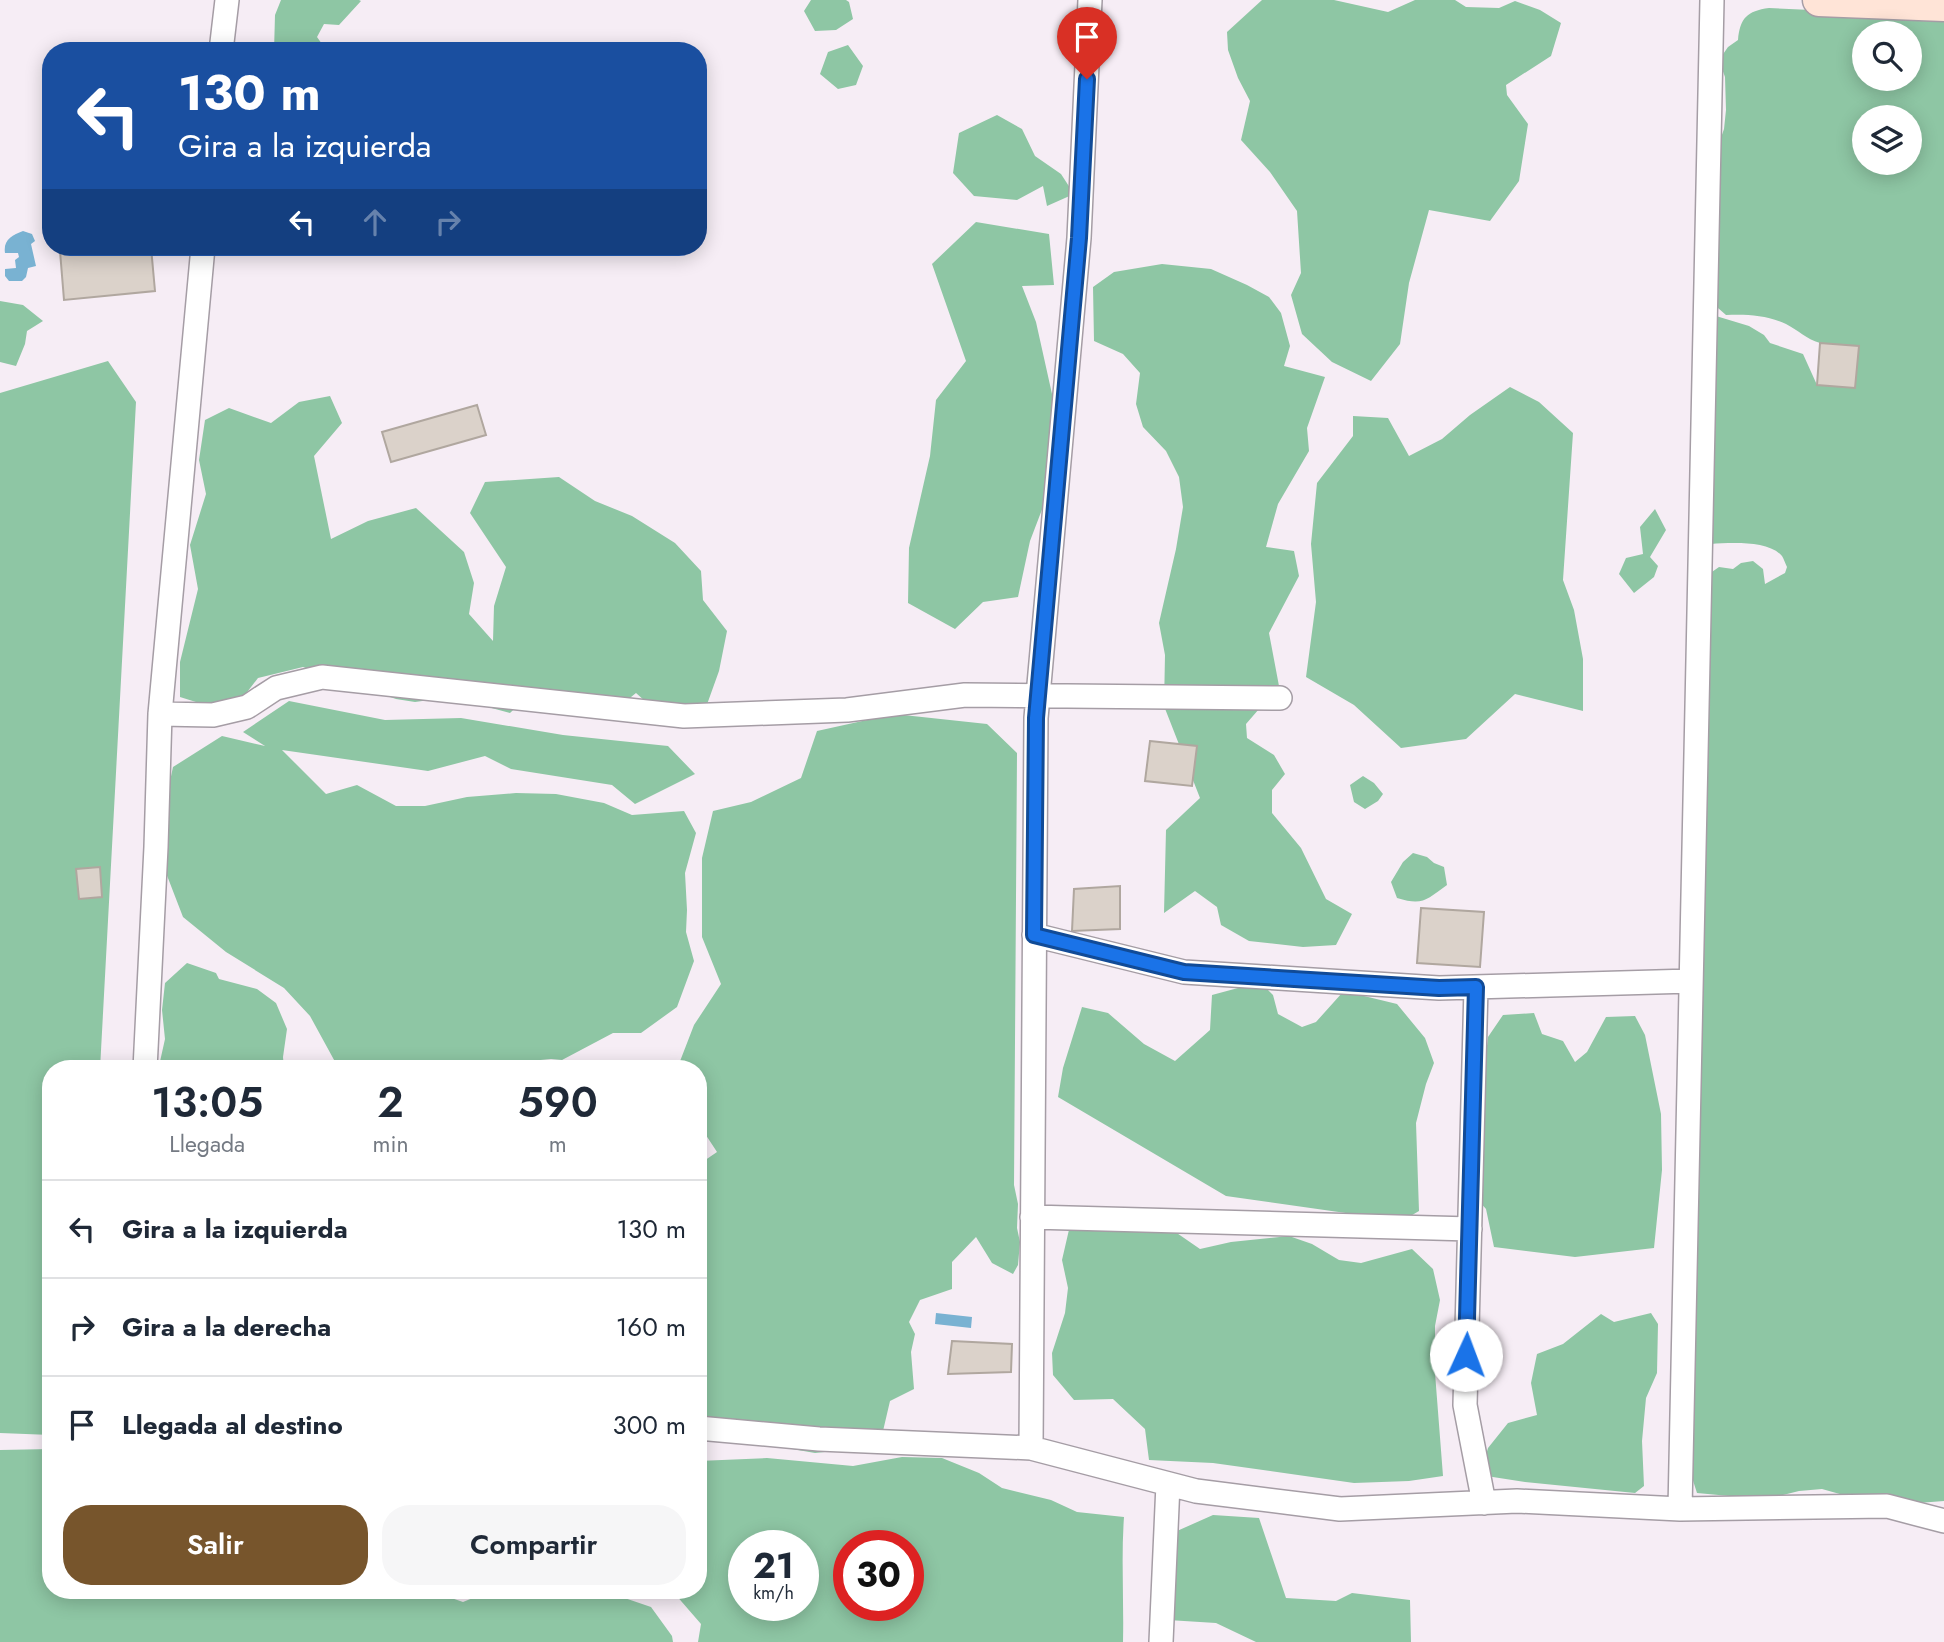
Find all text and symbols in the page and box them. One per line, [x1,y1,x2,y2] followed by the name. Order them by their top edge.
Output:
[1057,7,1117,79] pin
[1068,18,1106,56] icon: arrive
[1852,21,1922,175] map controls
[1852,21,1922,91] button: search
[178,58,321,128] text: 130 m
[63,70,154,161] icon: left
[1852,105,1922,175] button: layers
[178,123,431,169] text: Gira a la izquierda
[283,203,321,241] icon: left
[356,203,394,241] icon: ahead
[429,203,467,241] icon: right
[151,1072,263,1133] text: 13:05
[377,1072,404,1133] text: 2
[518,1072,598,1133] text: 590
[169,1127,245,1161] text: Llegada
[373,1127,409,1161] text: min
[549,1127,567,1161] text: m
[63,1210,101,1248] icon: left
[122,1210,348,1248] text: Gira a la izquierda
[616,1210,686,1248] text: 130 m
[63,1308,101,1346] icon: right
[122,1308,331,1346] text: Gira a la derecha
[616,1308,686,1346] text: 160 m
[1429,1318,1503,1392] position arrow
[63,1406,101,1444] icon: arrive
[122,1406,343,1444] text: Llegada al destino
[613,1406,686,1444] text: 300 m
[63,1505,368,1585] button: Salir
[382,1505,686,1585] button: Compartir
[833,1530,924,1621] speed limit sign: 30
[753,1541,794,1591] text: 21
[753,1580,794,1606] text: km/h

